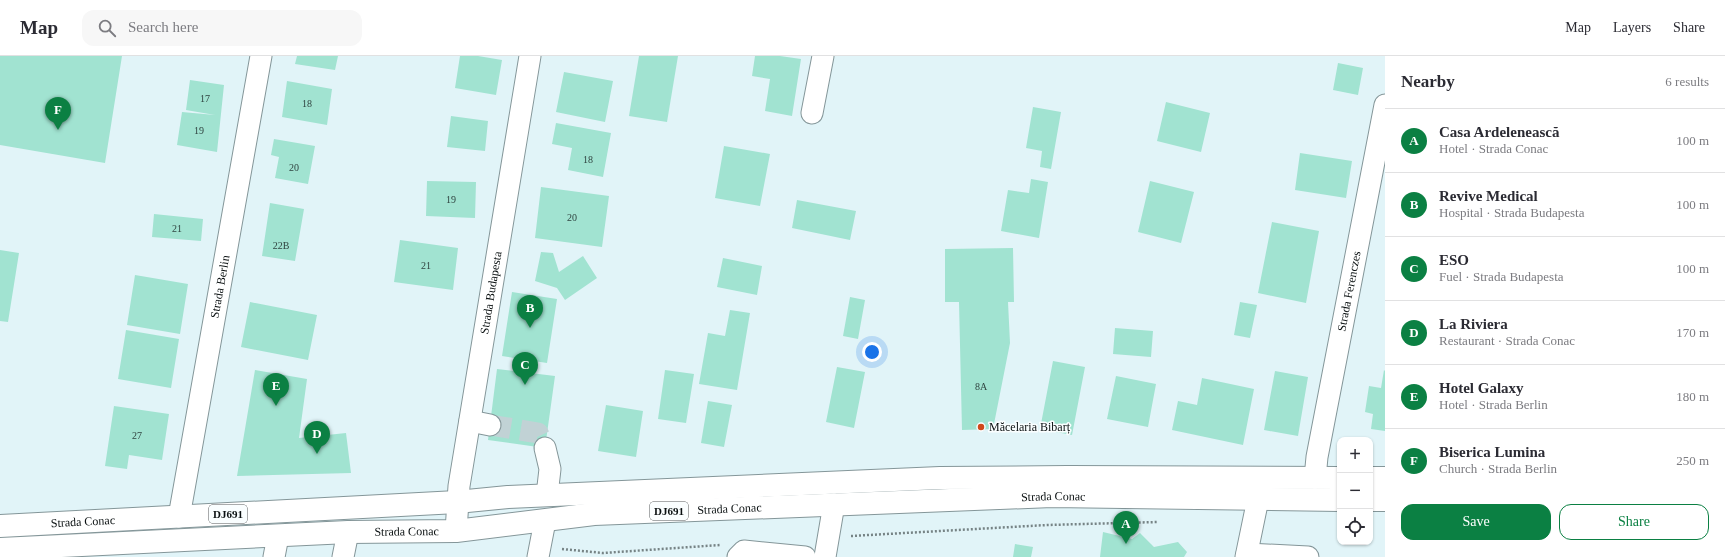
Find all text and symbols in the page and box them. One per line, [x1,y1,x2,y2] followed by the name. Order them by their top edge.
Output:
[82,10,362,46] search box
[20,17,58,38] text: Map
[96,17,118,39] icon: search
[128,19,198,35] text: Search here
[1565,20,1591,35] text: Map
[1613,20,1651,35] text: Layers
[1673,20,1705,35] text: Share
[1401,72,1455,91] text: Nearby
[1665,74,1709,89] text: 6 results
[200,93,210,104] house number: 17
[45,97,71,130] pin: F
[302,98,312,109] house number: 18
[1439,124,1559,140] text: Casa Ardelenească
[194,125,204,136] house number: 19
[1409,133,1419,148] text: A
[1676,133,1709,148] text: 100 m
[1439,141,1548,156] text: Hotel · Strada Conac
[583,154,593,165] house number: 18
[289,162,299,173] house number: 20
[1439,188,1538,204] text: Revive Medical
[446,194,456,205] house number: 19
[1410,197,1418,212] text: B
[1676,197,1709,212] text: 100 m
[1439,205,1585,220] text: Hospital · Strada Budapesta
[567,212,577,223] house number: 20
[172,223,182,234] house number: 21
[273,240,290,251] house number: 22B
[1334,249,1364,333] street label: Strada Ferenczes
[477,250,505,335] street label: Strada Budapesta
[1439,252,1469,268] text: ESO
[208,254,232,319] street label: Strada Berlin
[421,260,431,271] house number: 21
[1409,261,1419,276] text: C
[1676,261,1709,276] text: 100 m
[1439,269,1564,284] text: Fuel · Strada Budapesta
[517,295,543,328] pin: B
[1439,316,1508,332] text: La Riviera
[1409,325,1419,340] text: D
[1676,325,1709,340] text: 170 m
[1439,333,1575,348] text: Restaurant · Strada Conac
[862,342,882,362] your location
[512,352,538,385] pin: C
[263,373,289,406] pin: E
[1439,380,1524,396] text: Hotel Galaxy
[975,381,988,392] house number: 8A
[1410,389,1418,404] text: E
[1676,389,1709,404] text: 180 m
[1439,397,1548,412] text: Hotel · Strada Berlin
[989,420,1071,434] place label: Măcelaria Bibarț
[304,421,330,454] pin: D
[976,422,986,432] marker: Măcelaria Bibarț
[132,430,142,441] house number: 27
[1337,437,1373,545] map controls
[1337,437,1373,473] button: +
[1439,444,1545,460] text: Biserica Lumina
[1410,453,1418,468] text: F
[1676,453,1709,468] text: 250 m
[1439,461,1557,476] text: Church · Strada Berlin
[1337,473,1373,509] button: −
[1021,489,1085,504] street label: Strada Conac
[697,500,762,517] street label: Strada Conac
[650,502,688,520] road number: DJ691
[1401,504,1551,540] button: Save
[1559,504,1709,540] button: Share
[209,505,247,523] road number: DJ691
[1337,509,1373,545] button: locate
[1113,511,1139,544] pin: A
[50,513,115,530] street label: Strada Conac
[374,524,439,539] street label: Strada Conac

